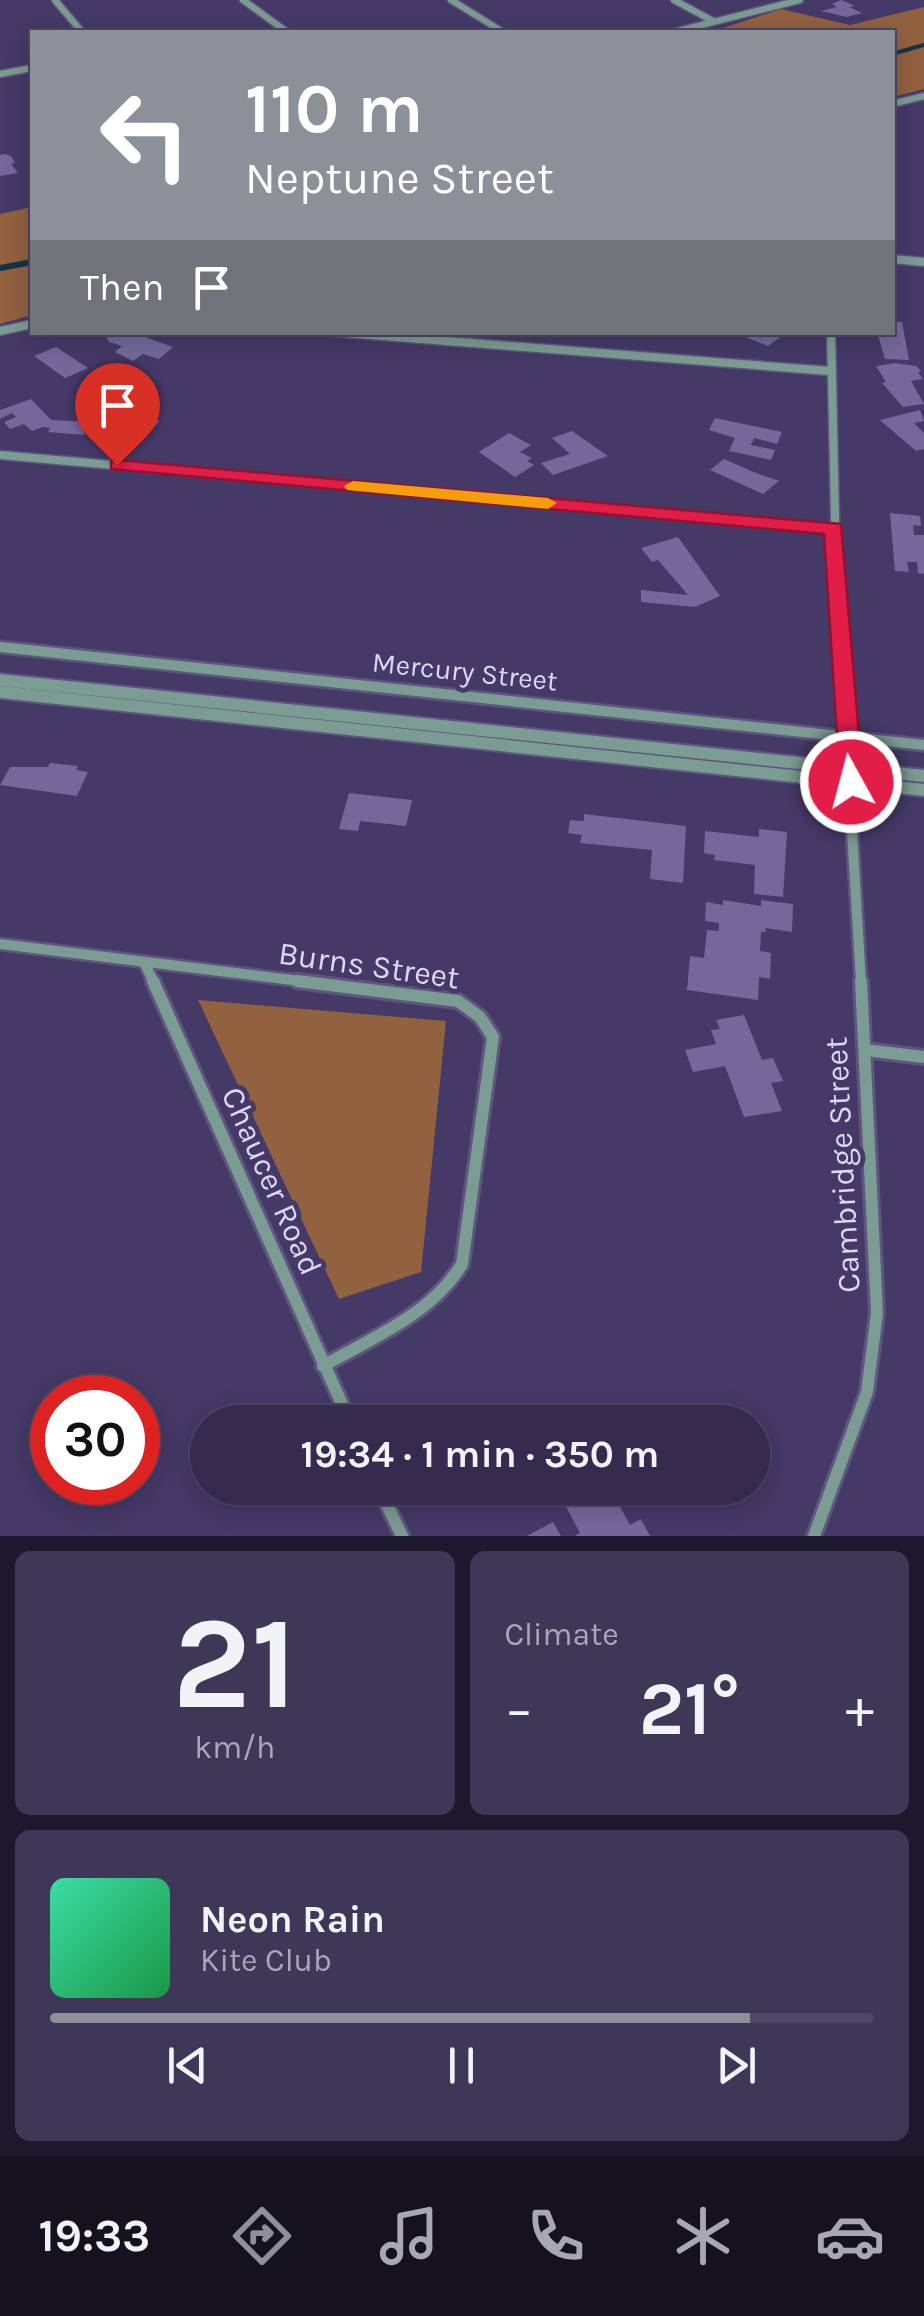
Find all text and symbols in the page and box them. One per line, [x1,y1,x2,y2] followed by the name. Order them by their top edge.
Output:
[245,68,423,150] text: 110 m
[80,70,210,200] icon: left
[245,152,554,204] text: Neptune Street
[184,260,239,315] icon: arrive
[80,265,164,310] text: Then
[75,363,160,466] pin
[90,378,145,433] icon: arrive
[371,645,559,698] street label: Mercury Street
[799,730,903,834] position arrow
[276,934,462,997] street label: Burns Street
[817,1036,868,1294] street label: Cambridge Street
[214,1082,329,1281] street label: Chaucer Road
[30,1375,160,1505] speed limit sign: 30
[301,1432,659,1477] text: 19:34 · 1 min · 350 m
[172,1588,297,1740] text: 21
[505,1616,619,1653] text: Climate
[639,1665,740,1753] text: 21°
[505,1677,533,1741] text: −
[845,1677,874,1741] text: +
[194,1729,275,1766] text: km/h
[200,1897,385,1942] text: Neon Rain
[200,1942,332,1979] text: Kite Club
[160,2038,215,2093] icon: previous
[434,2038,489,2093] icon: pause
[709,2038,764,2093] icon: next
[227,2201,297,2271] icon: directions
[374,2201,444,2271] icon: music
[521,2201,591,2271] icon: phone
[668,2201,738,2271] icon: climate
[815,2201,885,2271] icon: car
[39,2210,150,2262] text: 19:33

